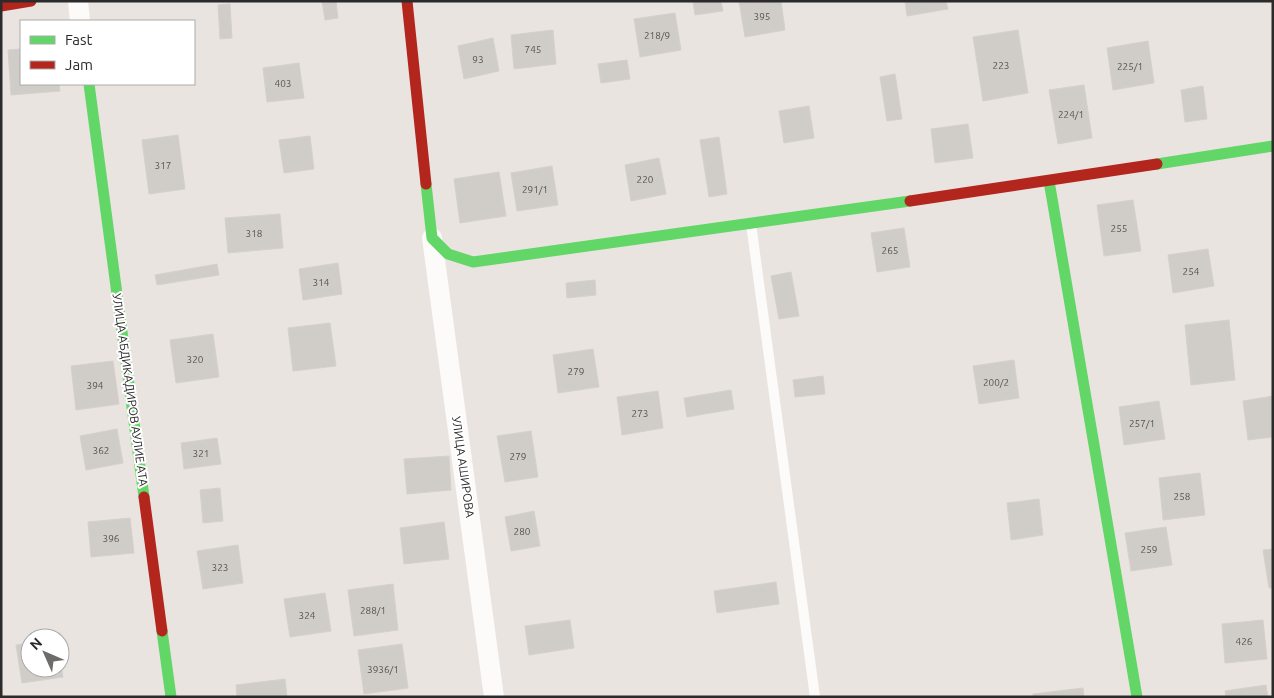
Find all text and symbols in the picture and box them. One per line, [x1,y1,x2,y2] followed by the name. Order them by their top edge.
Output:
[754,11,770,22] house number: 395
[20,20,195,85] legend
[644,30,670,41] house number: 218/9
[65,31,93,48] text: Fast
[525,44,541,55] house number: 745
[472,54,484,65] house number: 93
[65,56,93,73] text: Jam
[993,60,1009,71] house number: 223
[1117,61,1143,72] house number: 225/1
[275,78,291,89] house number: 403
[1058,109,1084,120] house number: 224/1
[155,160,171,171] house number: 317
[637,174,654,185] house number: 220
[522,184,548,195] house number: 291/1
[1111,223,1127,234] house number: 255
[246,228,263,239] house number: 318
[882,245,898,256] house number: 265
[1183,266,1200,277] house number: 254
[313,277,330,288] house number: 314
[111,293,151,487] street label: УЛИЦА АБДИКАДИРОВ АУЛИЕ АТА
[187,354,204,365] house number: 320
[568,366,584,377] house number: 279
[983,377,1009,388] house number: 200/2
[87,380,104,391] house number: 394
[632,408,648,419] house number: 273
[450,415,477,519] street label: УЛИЦА АШИРОВА
[1129,418,1155,429] house number: 257/1
[93,445,109,456] house number: 362
[193,448,209,459] house number: 321
[510,451,526,462] house number: 279
[1174,491,1191,502] house number: 258
[514,526,531,537] house number: 280
[103,533,120,544] house number: 396
[1141,544,1157,555] house number: 259
[212,562,228,573] house number: 323
[360,605,386,616] house number: 288/1
[299,610,316,621] house number: 324
[20,628,70,678] north arrow
[26,634,45,653] text: N
[1236,636,1253,647] house number: 426
[367,664,399,675] house number: 3936/1

